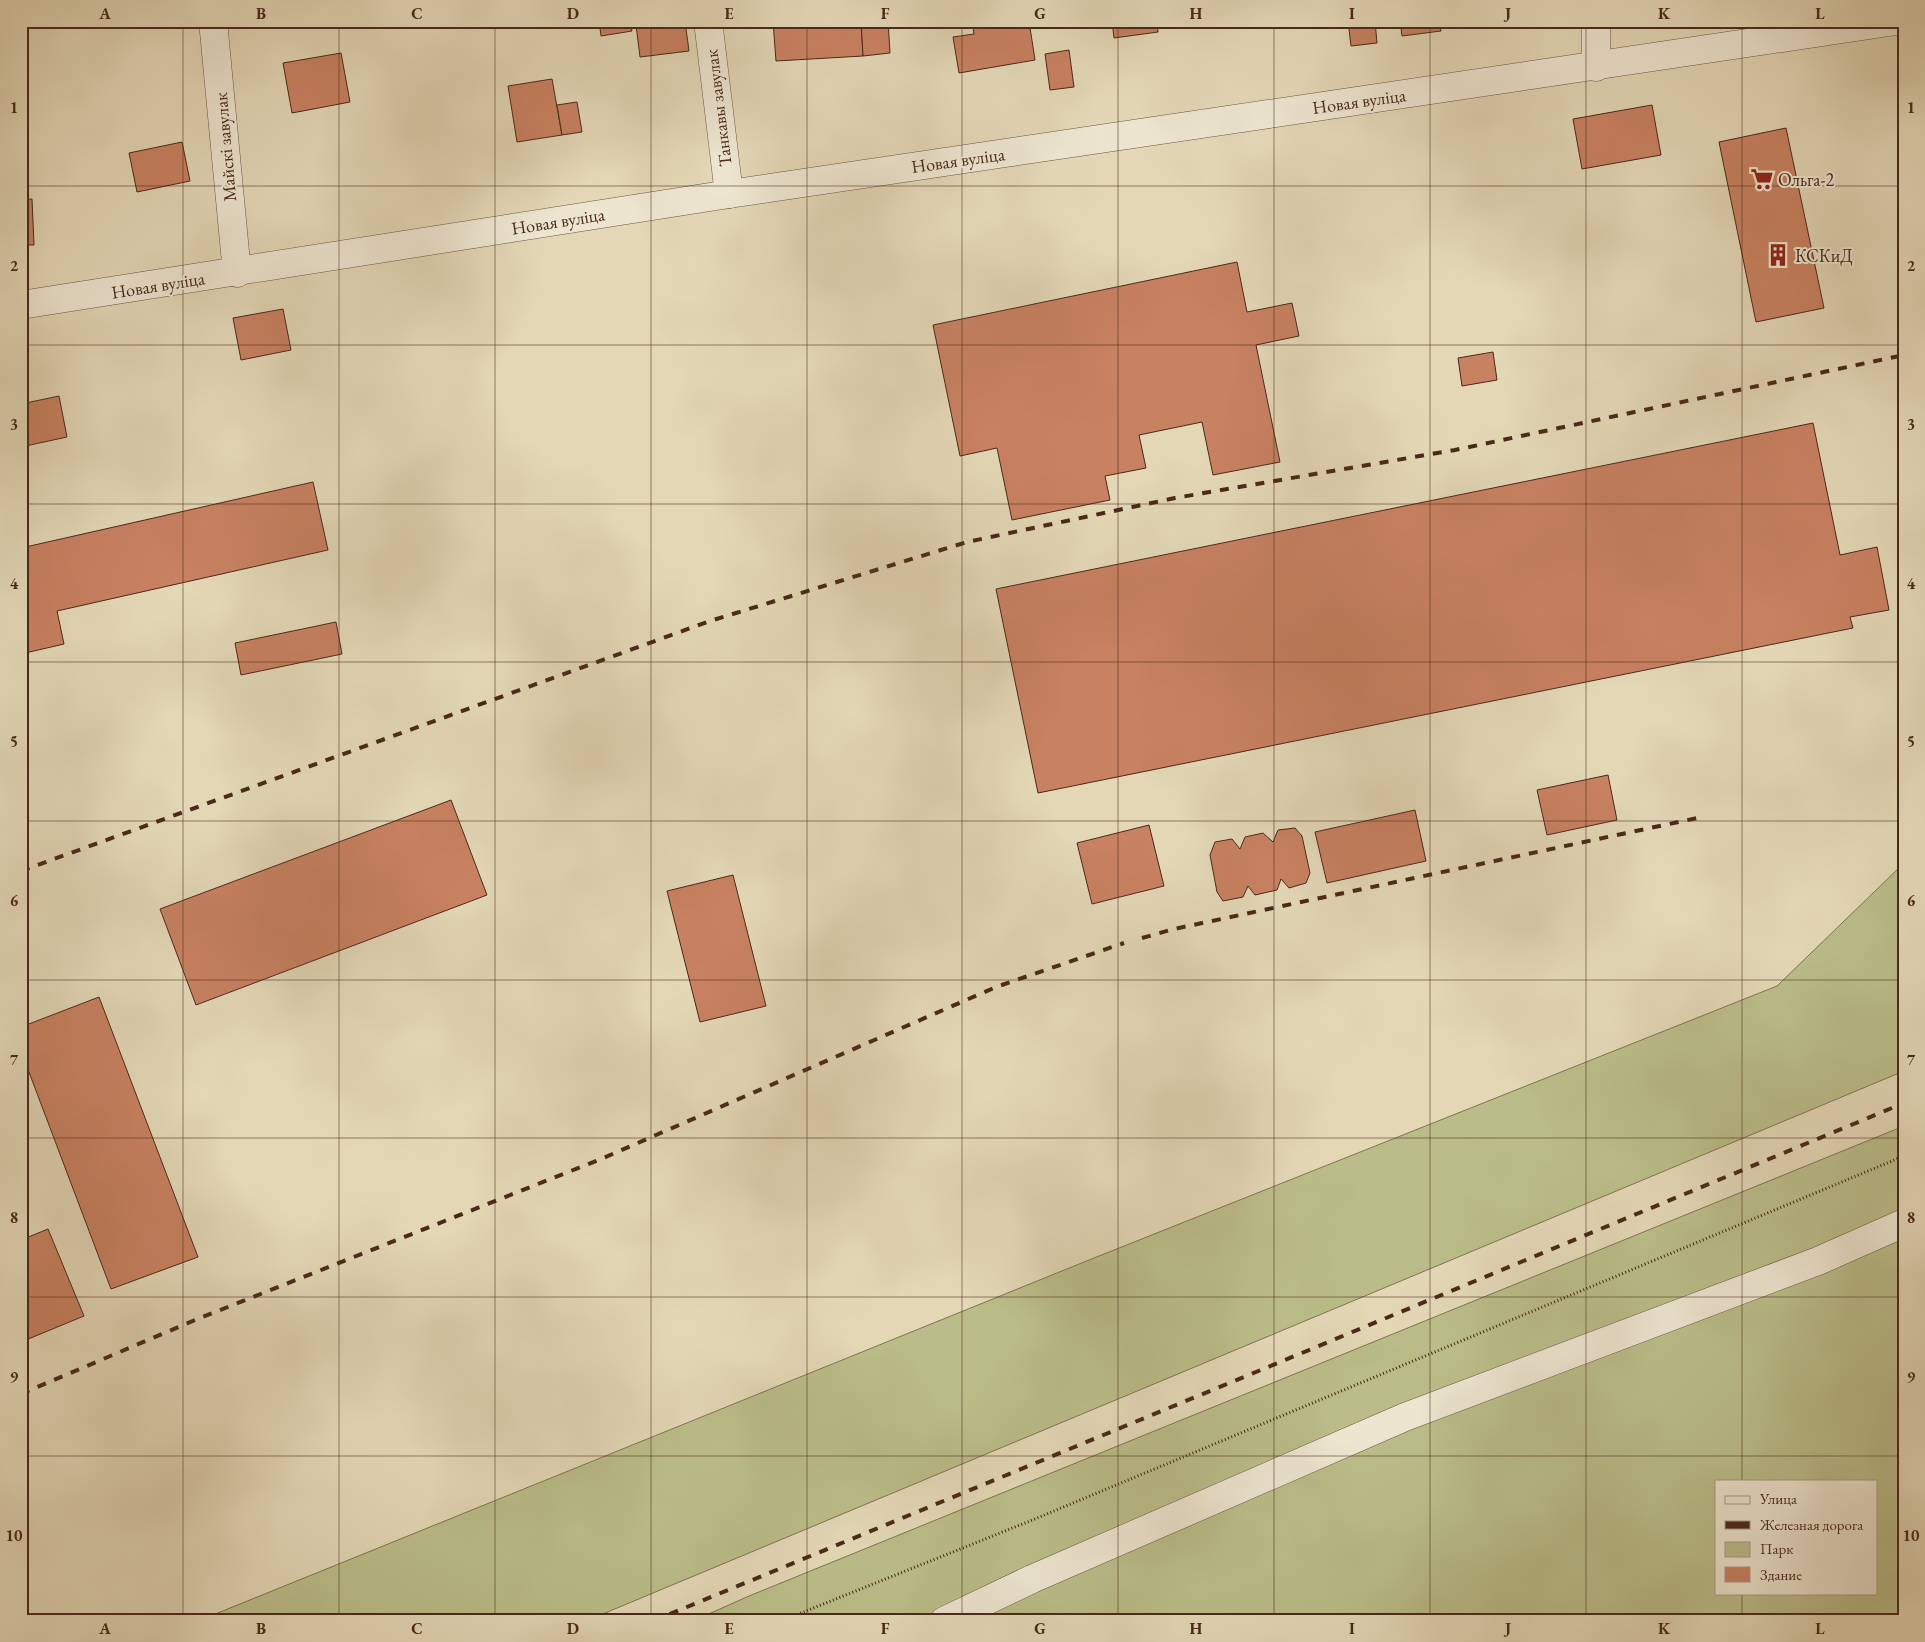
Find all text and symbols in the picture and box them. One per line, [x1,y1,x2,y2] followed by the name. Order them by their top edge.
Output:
[98,3,111,24] text: A
[256,3,266,24] text: B
[411,3,423,24] text: C
[567,3,579,24] text: D
[724,3,734,24] text: E
[881,3,890,24] text: F
[1034,3,1046,24] text: G
[1190,3,1203,24] text: H
[1349,3,1355,24] text: I
[1503,3,1511,24] text: J
[1658,3,1671,24] text: K
[1815,3,1825,24] text: L
[699,48,737,168] street label: Танкавы завулак
[1311,83,1408,119] street label: Новая вуліца
[209,91,241,203] street label: Майскі завулак
[10,97,18,118] text: 1
[1907,97,1915,118] text: 1
[910,142,1007,178] street label: Новая вуліца
[1749,166,1775,192] supermarket icon: Ольга-2
[1778,168,1834,191] place label: Ольга-2
[510,202,607,240] street label: Новая вуліца
[1765,242,1791,268] building icon: КСКиД
[1795,244,1853,267] place label: КСКиД
[10,255,19,276] text: 2
[1907,255,1916,276] text: 2
[110,266,207,304] street label: Новая вуліца
[10,414,18,435] text: 3
[1907,414,1915,435] text: 3
[10,573,19,594] text: 4
[1907,573,1916,594] text: 4
[10,731,18,752] text: 5
[1907,731,1915,752] text: 5
[10,890,19,911] text: 6
[1907,890,1916,911] text: 6
[10,1049,19,1070] text: 7
[1907,1049,1916,1070] text: 7
[10,1207,18,1228] text: 8
[1907,1207,1915,1228] text: 8
[10,1366,19,1387] text: 9
[1907,1366,1916,1387] text: 9
[1715,1480,1878,1594] legend
[1759,1489,1797,1508] text: Улица
[1759,1515,1863,1534] text: Железная дорога
[6,1525,23,1546] text: 10
[1903,1525,1920,1546] text: 10
[1760,1539,1793,1558] text: Парк
[1760,1565,1802,1584] text: Здание
[98,1618,111,1639] text: A
[256,1618,266,1639] text: B
[411,1618,423,1639] text: C
[567,1618,579,1639] text: D
[724,1618,734,1639] text: E
[881,1618,890,1639] text: F
[1034,1618,1046,1639] text: G
[1190,1618,1203,1639] text: H
[1349,1618,1355,1639] text: I
[1503,1618,1511,1639] text: J
[1658,1618,1671,1639] text: K
[1815,1618,1825,1639] text: L

